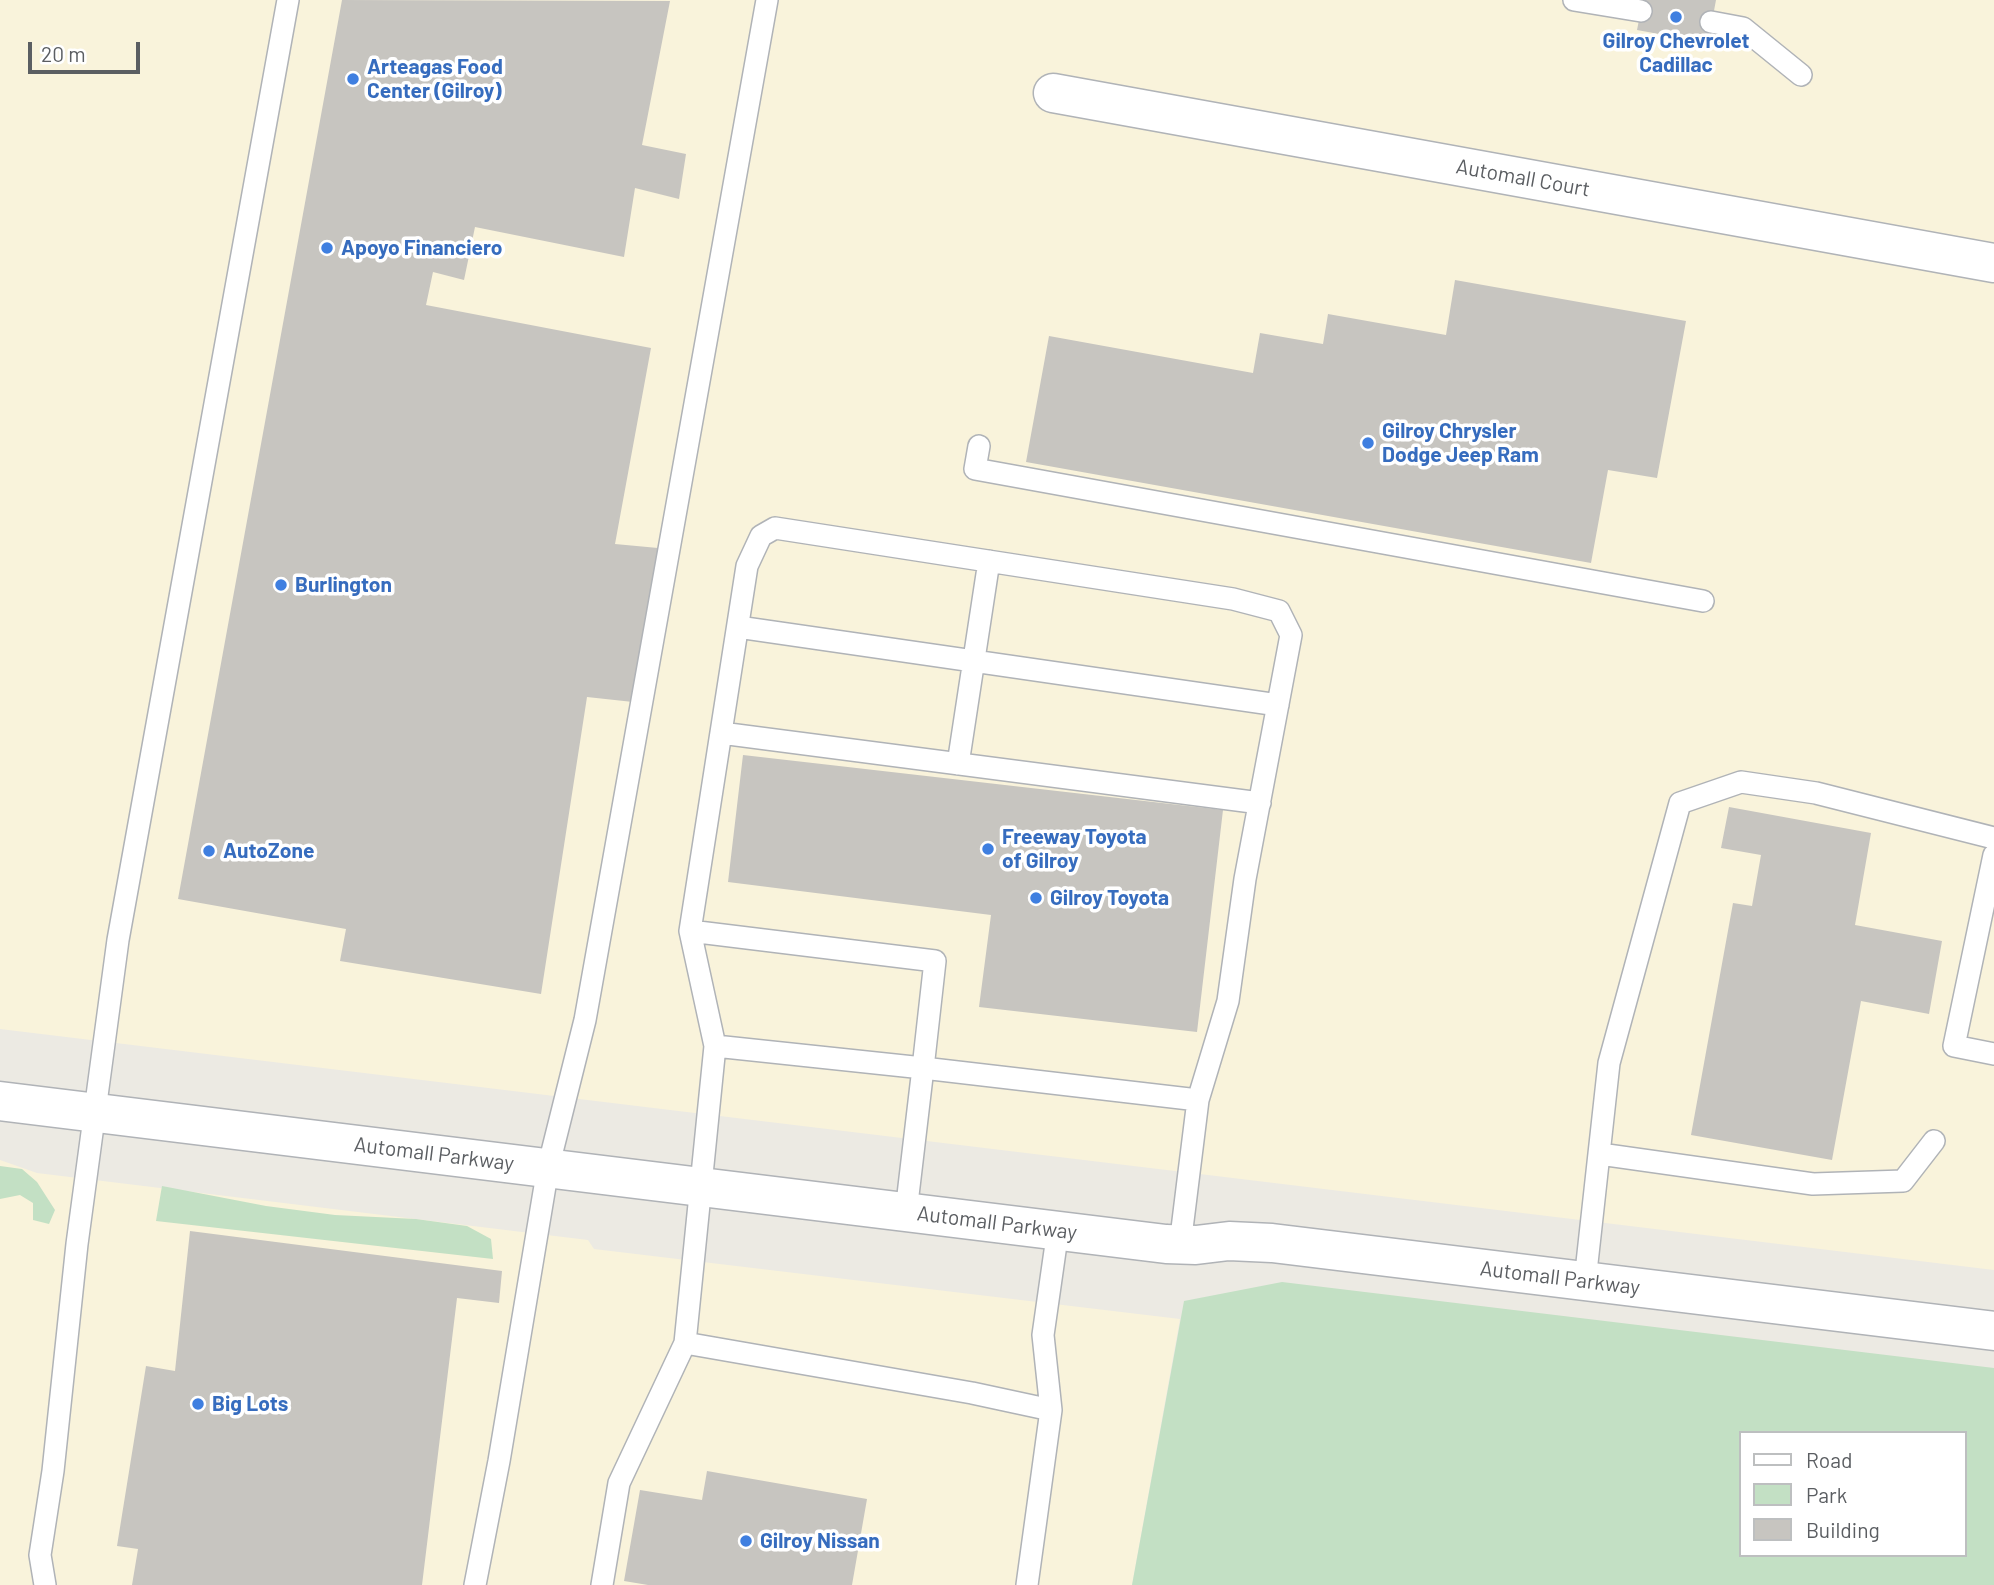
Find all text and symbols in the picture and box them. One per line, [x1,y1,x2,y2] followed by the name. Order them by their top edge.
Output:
[1668,9,1684,25] marker: Gilroy Chevrolet Cadillac
[32,28,144,72] scale bar
[1603,28,1749,78] place label: Gilroy Chevrolet Cadillac
[41,41,86,66] text: 20 m
[367,54,503,104] place label: Arteagas Food Center (Gilroy)
[345,71,361,87] marker: Arteagas Food Center (Gilroy)
[1454,154,1592,202] street label: Automall Court
[341,235,503,261] place label: Apoyo Financiero
[319,240,335,256] marker: Apoyo Financiero
[1382,418,1539,468] place label: Gilroy Chrysler Dodge Jeep Ram
[1360,435,1376,451] marker: Gilroy Chrysler Dodge Jeep Ram
[295,572,392,598] place label: Burlington
[273,577,289,593] marker: Burlington
[1002,824,1147,874] place label: Freeway Toyota of Gilroy
[223,838,314,864] place label: AutoZone
[980,841,996,857] marker: Freeway Toyota of Gilroy
[201,843,217,859] marker: AutoZone
[1050,885,1169,911] place label: Gilroy Toyota
[1028,890,1044,906] marker: Gilroy Toyota
[352,1132,516,1176] street label: Automall Parkway
[915,1201,1079,1245] street label: Automall Parkway
[1478,1256,1642,1300] street label: Automall Parkway
[212,1391,288,1417] place label: Big Lots
[190,1396,206,1412] marker: Big Lots
[1738,1431,1966,1557] legend
[1806,1447,1852,1472] text: Road
[1806,1482,1847,1507] text: Park
[1806,1517,1880,1542] text: Building
[760,1528,880,1554] place label: Gilroy Nissan
[738,1533,754,1549] marker: Gilroy Nissan

